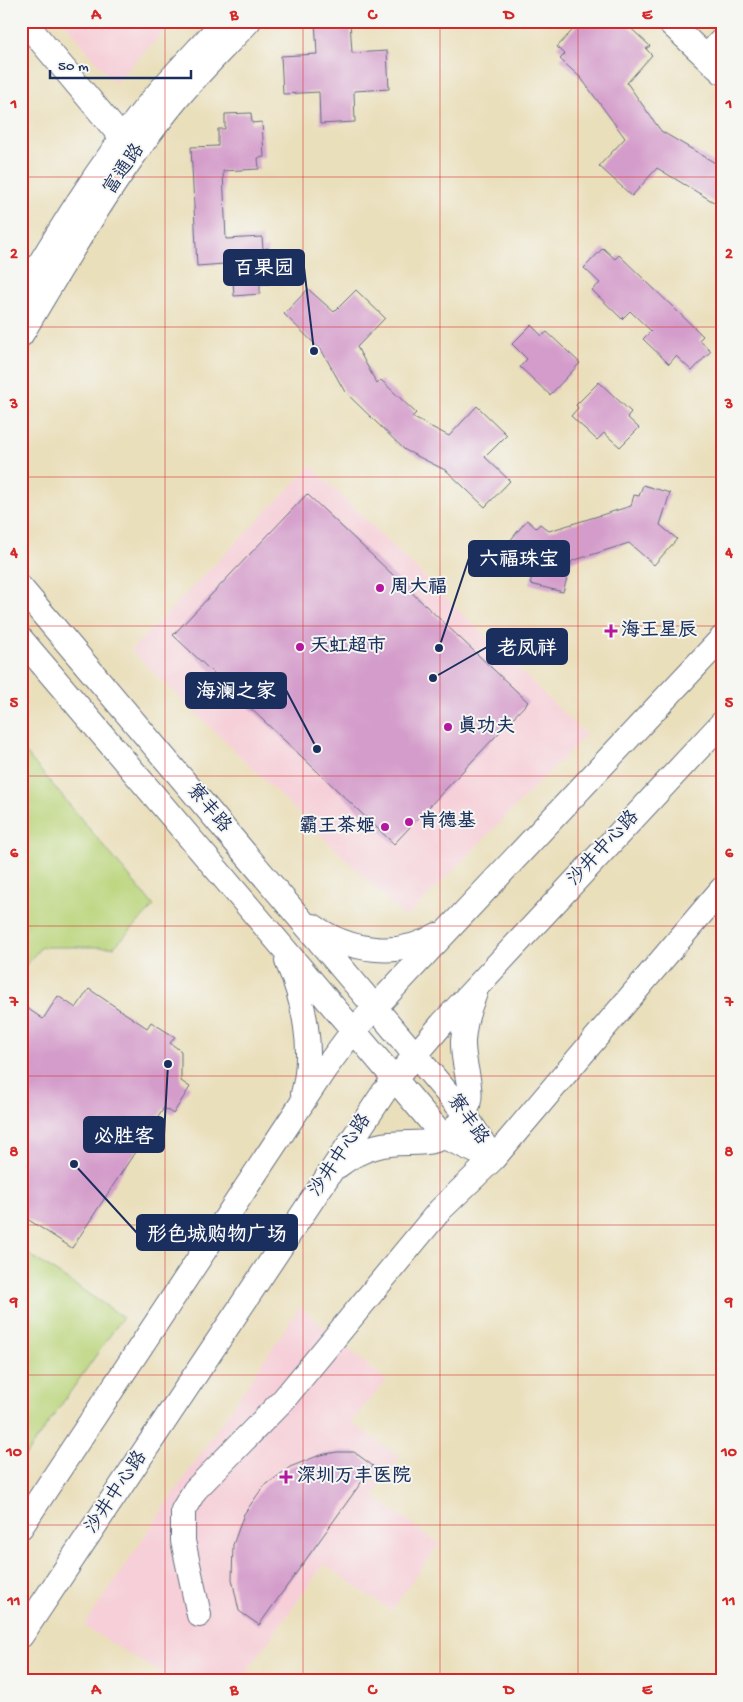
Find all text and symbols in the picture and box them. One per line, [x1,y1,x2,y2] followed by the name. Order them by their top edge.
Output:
[90,7,102,26] text: A
[229,7,239,26] text: B
[367,7,378,26] text: C
[502,7,515,26] text: D
[642,7,653,26] text: E
[50,48,191,80] scale bar
[58,58,89,76] text: 50 m
[10,96,17,115] text: 1
[725,96,732,115] text: 1
[99,139,150,200] street label: 富通路
[10,246,18,265] text: 2
[725,246,733,265] text: 2
[224,250,304,285] callout: 百果园
[234,258,294,282] text: 百果园
[9,396,18,415] text: 3
[724,396,733,415] text: 3
[469,541,569,576] callout: 六福珠宝
[9,545,18,564] text: 4
[724,545,733,564] text: 4
[479,548,559,573] text: 六福珠宝
[390,576,447,600] place label: 周大福
[374,582,386,594] marker: 周大福
[621,619,697,643] place label: 海王星辰
[605,625,617,637] marker: 海王星辰
[487,629,567,664] callout: 老凤祥
[310,635,386,659] place label: 天虹超市
[497,637,557,662] text: 老凤祥
[294,641,306,653] marker: 天虹超市
[186,673,286,708] callout: 海澜之家
[196,680,276,705] text: 海澜之家
[10,695,19,714] text: 5
[725,695,734,714] text: 5
[458,715,515,739] place label: 真功夫
[442,721,454,733] marker: 真功夫
[181,779,236,838] street label: 寮丰路
[562,806,645,892] street label: 沙井中心路
[419,810,476,834] place label: 肯德基
[299,815,375,839] place label: 霸王茶姬
[403,816,415,828] marker: 肯德基
[379,821,391,833] marker: 霸王茶姬
[10,845,19,864] text: 6
[725,845,734,864] text: 6
[9,994,19,1013] text: 7
[724,994,734,1013] text: 7
[441,1089,494,1150] street label: 寮丰路
[304,1110,377,1202] street label: 沙井中心路
[84,1117,164,1152] callout: 必胜客
[94,1125,154,1150] text: 必胜客
[10,1144,19,1163] text: 8
[725,1144,734,1163] text: 8
[137,1215,297,1250] callout: 形色城购物广场
[147,1223,287,1248] text: 形色城购物广场
[9,1294,18,1313] text: 9
[724,1294,733,1313] text: 9
[5,1444,22,1463] text: 10
[720,1444,737,1463] text: 10
[80,1447,153,1539] street label: 沙井中心路
[297,1465,411,1489] place label: 深圳万丰医院
[279,1470,293,1484] marker: 深圳万丰医院
[7,1593,20,1612] text: 11
[722,1593,735,1612] text: 11
[90,1682,102,1701] text: A
[229,1682,239,1701] text: B
[367,1682,378,1701] text: C
[502,1682,515,1701] text: D
[642,1682,653,1701] text: E

